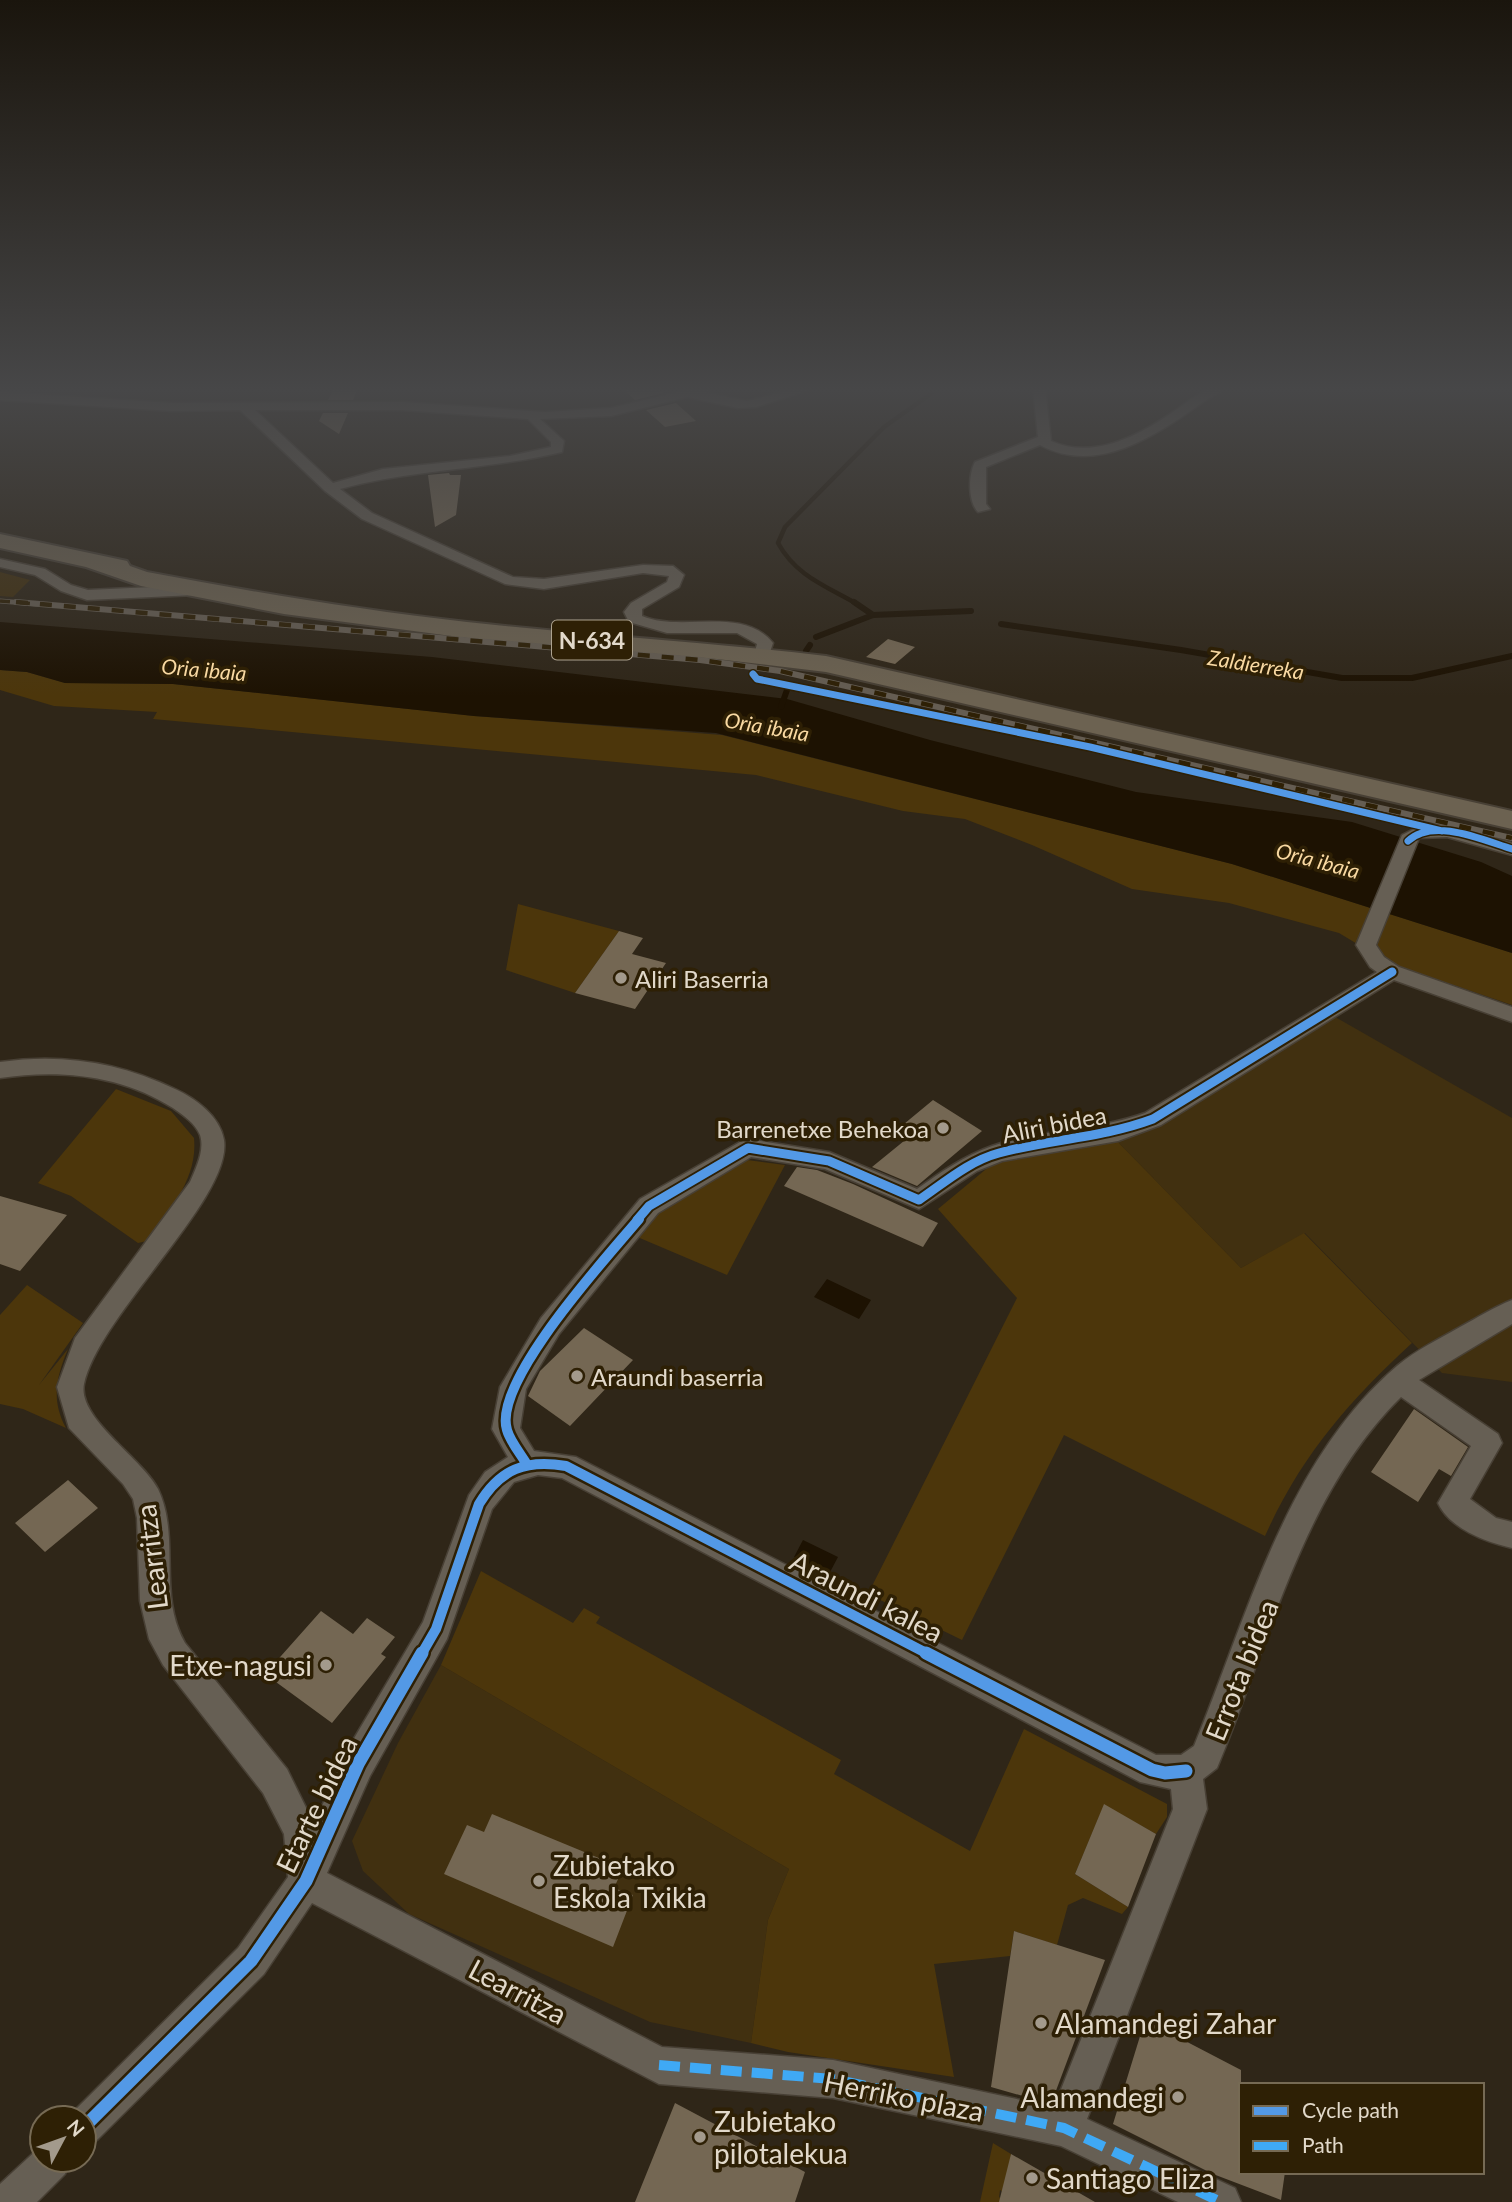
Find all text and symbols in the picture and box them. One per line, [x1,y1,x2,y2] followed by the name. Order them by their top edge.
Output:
[552,620,632,660] road number: N-634
[1205,644,1306,684] water label: Zaldierreka
[160,653,248,685] water label: Oria ibaia
[723,706,811,746] water label: Oria ibaia
[1274,837,1362,883] water label: Oria ibaia
[635,964,769,993] place label: Aliri Baserria
[613,970,629,986] marker: Aliri Baserria
[999,1100,1109,1148] street label: Aliri bidea
[716,1114,929,1143] place label: Barrenetxe Behekoa
[935,1120,951,1136] marker: Barrenetxe Behekoa
[591,1362,763,1391] place label: Araundi baserria
[569,1368,585,1384] marker: Araundi baserria
[128,1502,174,1612] street label: Learritza
[785,1543,949,1649] street label: Araundi kalea
[1197,1594,1285,1746] street label: Errota bidea
[169,1648,312,1682] place label: Etxe-nagusi
[318,1657,334,1673] marker: Etxe-nagusi
[268,1730,364,1878] street label: Etarte bidea
[553,1848,707,1914] place label: Zubietako Eskola Txikia
[531,1873,547,1889] marker: Zubietako Eskola Txikia
[463,1951,573,2031] street label: Learritza
[1055,2006,1276,2040] place label: Alamandegi Zahar
[1033,2015,1049,2031] marker: Alamandegi Zahar
[821,2064,987,2128] street label: Herriko plaza
[1020,2080,1164,2114] place label: Alamandegi
[1239,2083,1484,2174] legend
[1170,2089,1186,2105] marker: Alamandegi
[1302,2097,1399,2122] text: Cycle path
[28,2104,98,2174] north arrow
[714,2104,848,2170] place label: Zubietako pilotalekua
[63,2114,90,2141] text: N
[692,2129,708,2145] marker: Zubietako pilotalekua
[1302,2132,1344,2157] text: Path
[1046,2161,1215,2195] place label: Santiago Eliza
[1024,2170,1040,2186] marker: Santiago Eliza

